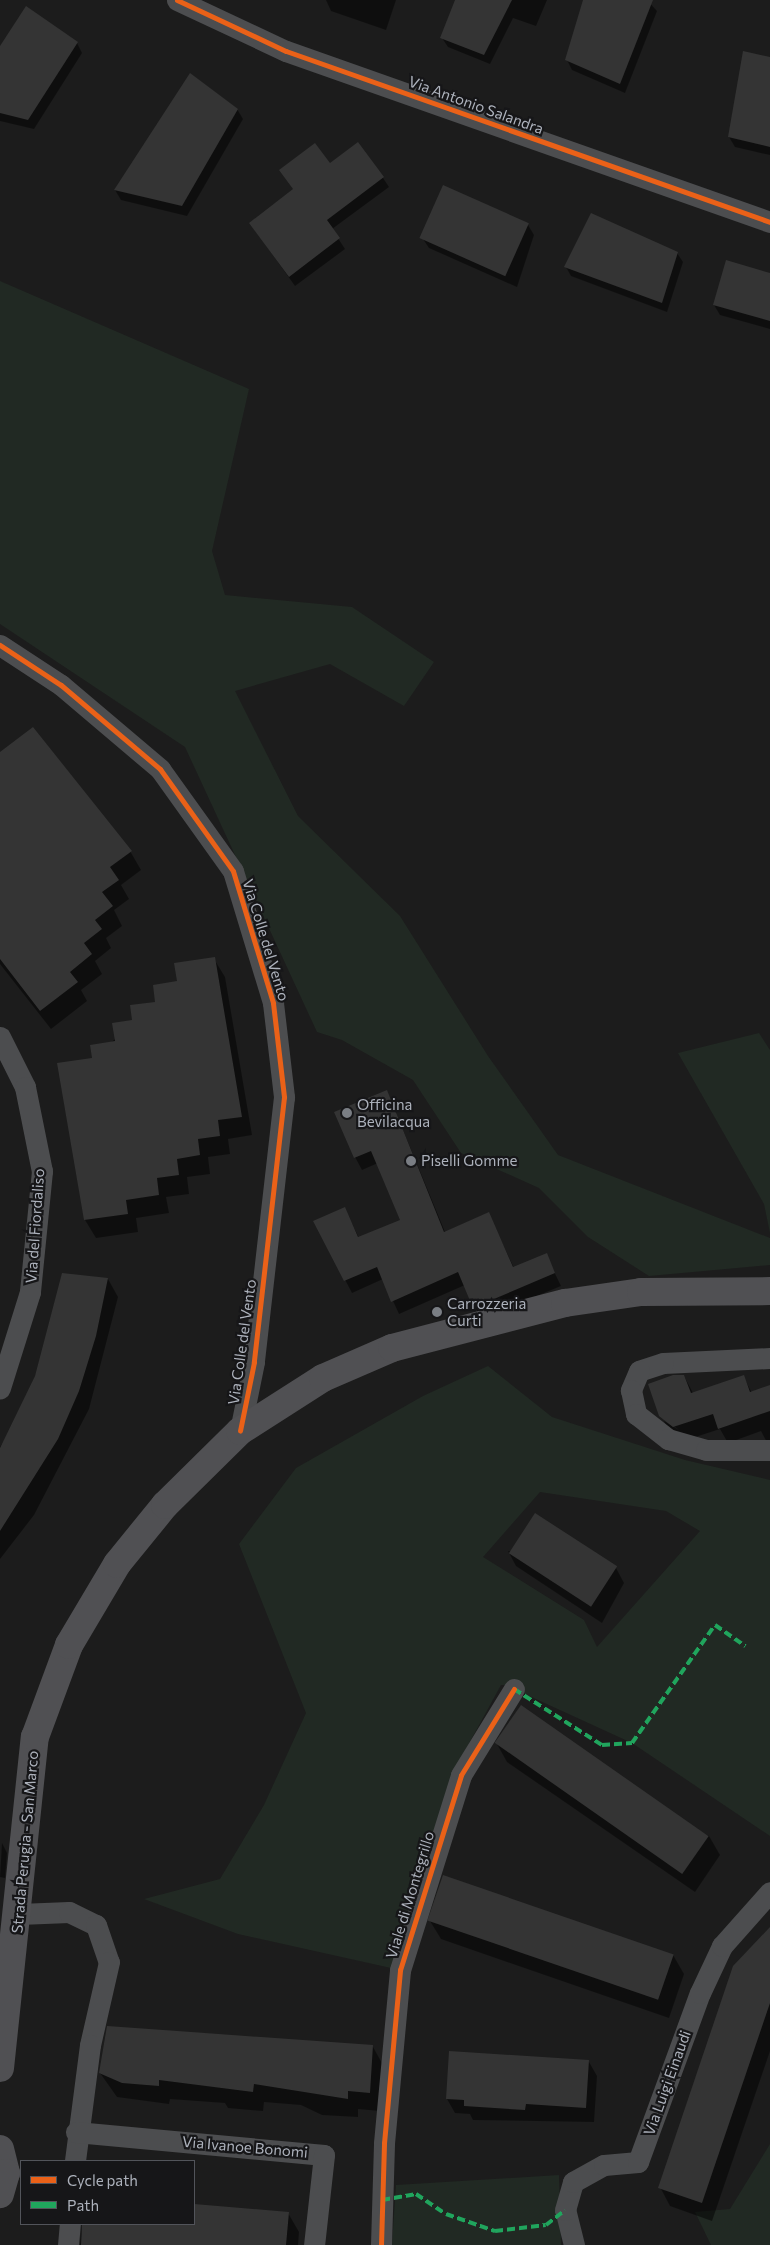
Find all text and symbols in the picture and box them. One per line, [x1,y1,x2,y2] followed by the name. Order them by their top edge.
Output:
[406,72,546,138] street label: Via Antonio Salandra
[239,877,293,1003] street label: Via Colle del Vento
[357,1095,430,1130] place label: Officina Bevilacqua
[341,1107,353,1119] marker: Officina Bevilacqua
[421,1152,517,1170] place label: Piselli Gomme
[405,1155,417,1167] marker: Piselli Gomme
[22,1168,48,1284] street label: Via del Fiordaliso
[224,1278,260,1406] street label: Via Colle del Vento
[447,1294,526,1329] place label: Carrozzeria Curti
[431,1306,443,1318] marker: Carrozzeria Curti
[8,1750,42,1934] street label: Strada Perugia - San Marco
[382,1829,438,1961] street label: Viale di Montegrillo
[640,2028,694,2138] street label: Via Luigi Einaudi
[181,2133,309,2161] street label: Via Ivanoe Bonomi
[20,2160,195,2225] legend
[67,2171,138,2189] text: Cycle path
[67,2196,99,2214] text: Path

